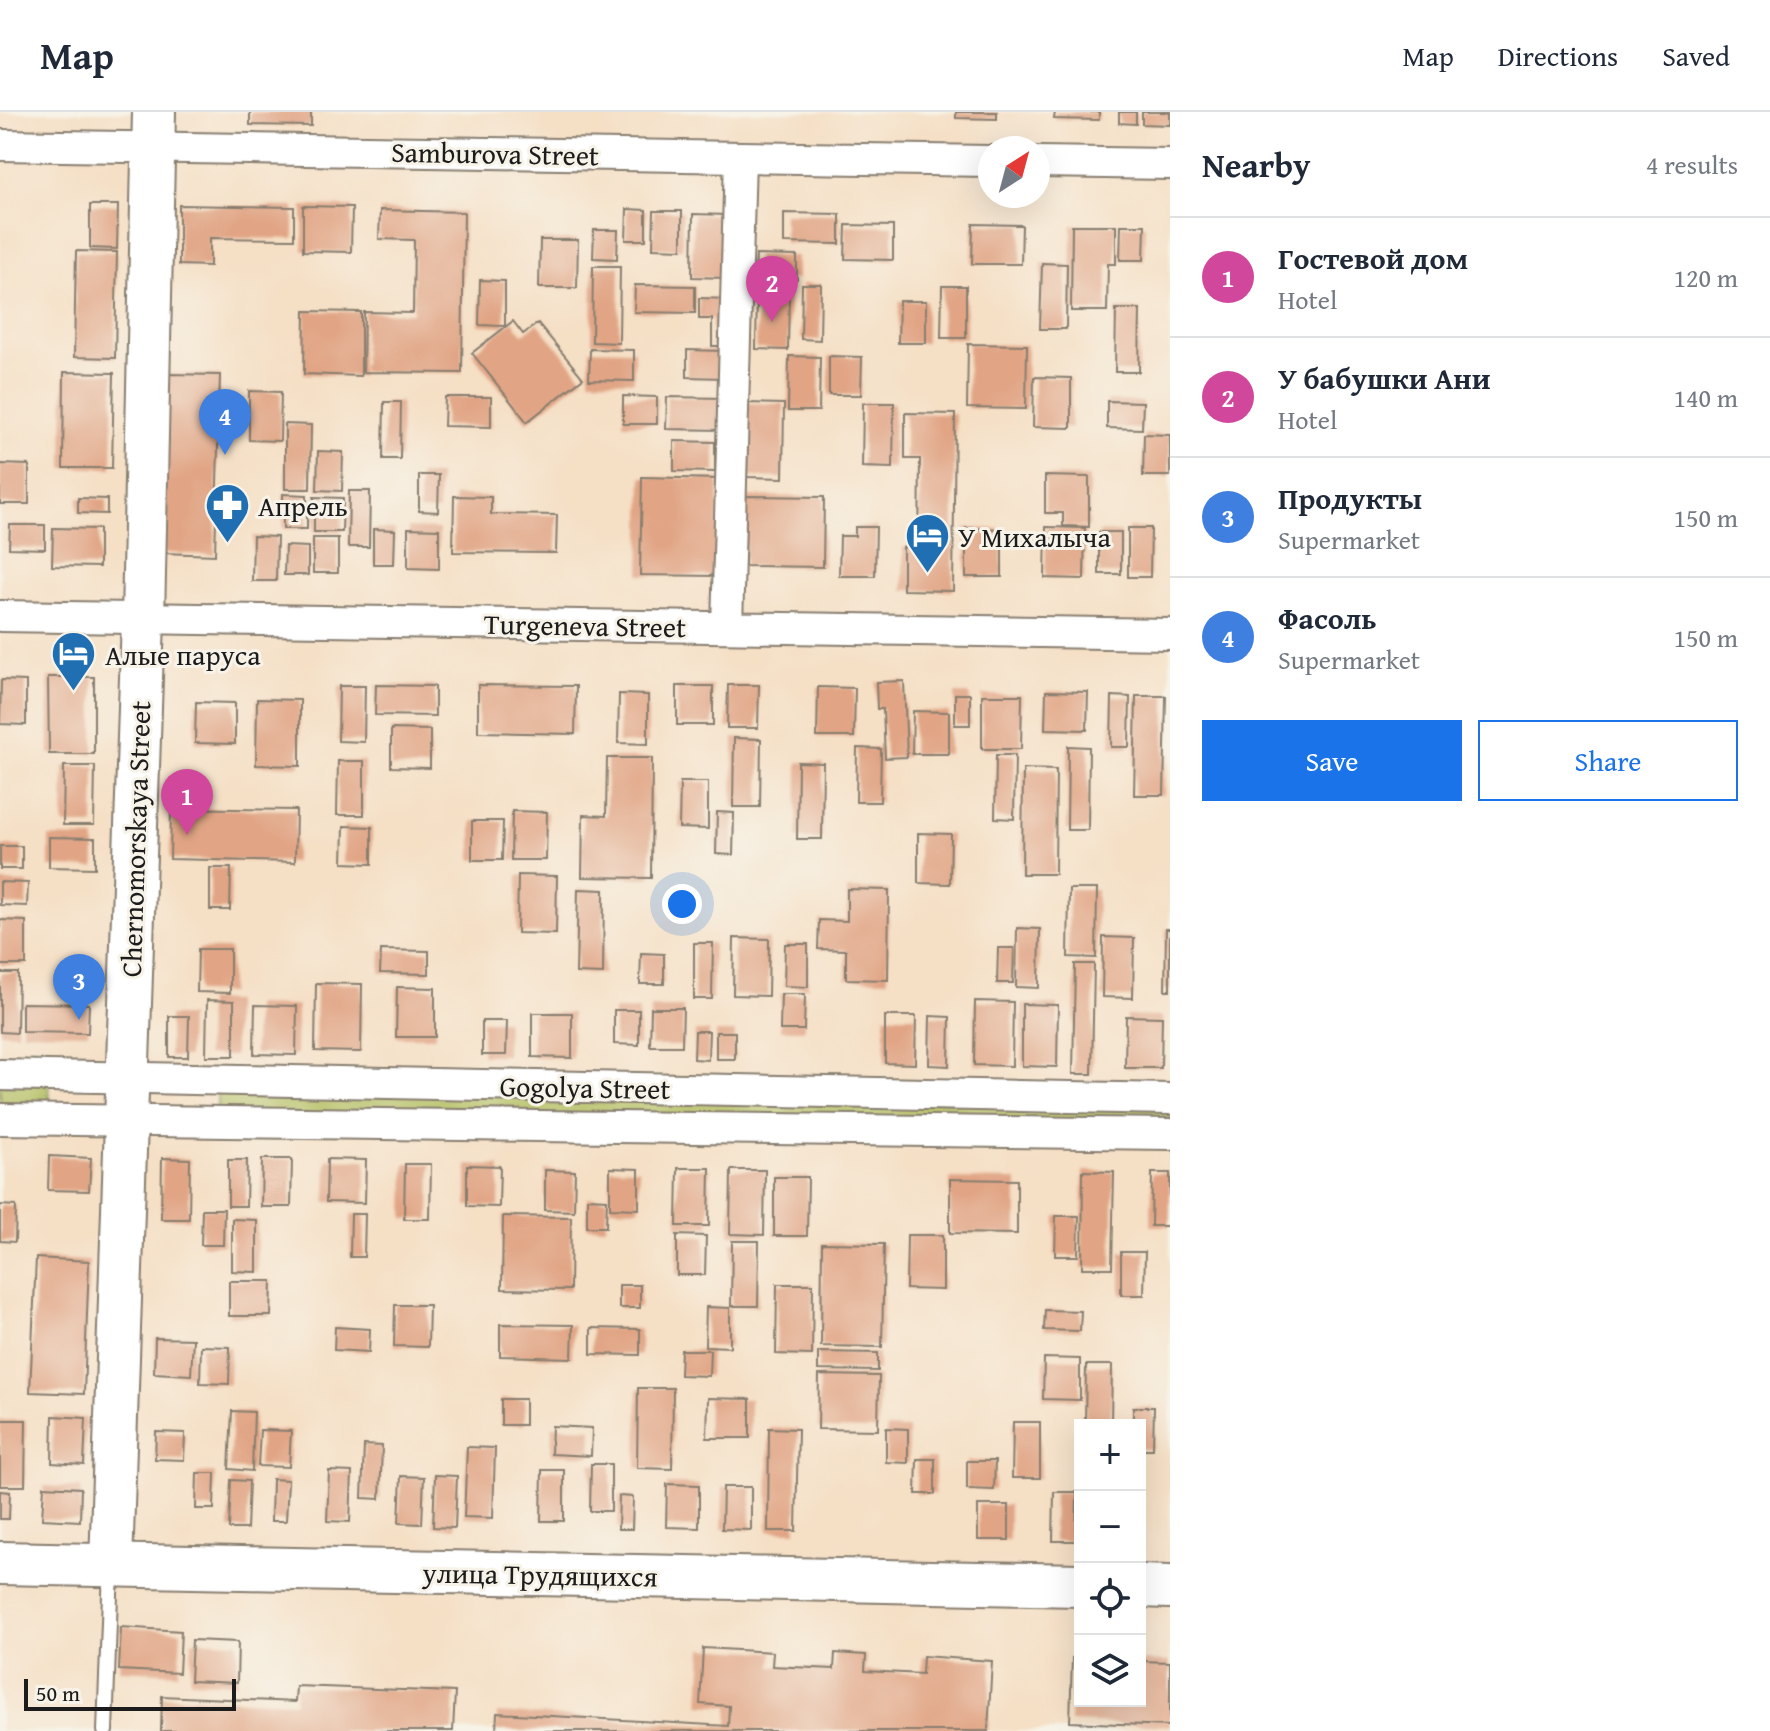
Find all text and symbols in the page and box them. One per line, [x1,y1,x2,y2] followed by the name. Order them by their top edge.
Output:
[40,27,114,83] text: Map
[1402,35,1454,76] text: Map
[1498,35,1618,76] text: Directions
[1662,35,1730,76] text: Saved
[391,131,599,175] street label: Samburova Street
[978,136,1050,208] north arrow
[1202,140,1311,189] text: Nearby
[1646,145,1738,184] text: 4 results
[1278,236,1468,280] text: Гостевой дом
[746,256,798,322] pin: 2
[1221,258,1235,297] text: 1
[1673,258,1738,297] text: 120 m
[1278,280,1337,319] text: Hotel
[1278,356,1491,400] text: У бабушки Ани
[1221,378,1235,417] text: 2
[1673,378,1738,417] text: 140 m
[199,389,251,455] pin: 4
[1278,400,1337,439] text: Hotel
[1278,476,1422,520] text: Продукты
[203,481,251,544] pharmacy icon: Апрель
[258,485,348,526] place label: Апрель
[1221,498,1235,537] text: 3
[1673,498,1738,537] text: 150 m
[903,512,951,575] hotel icon: У Михалыча
[958,516,1111,557] place label: У Михалыча
[1278,520,1420,559] text: Supermarket
[1278,596,1377,640] text: Фасоль
[484,603,686,647] street label: Turgeneva Street
[1221,618,1235,657] text: 4
[1673,618,1738,657] text: 150 m
[50,630,98,693] hotel icon: Алые паруса
[105,634,261,675] place label: Алые паруса
[1278,640,1420,679] text: Supermarket
[110,700,160,978] street label: Chernomorskaya Street
[1202,720,1462,801] button: Save
[1478,720,1738,801] button: Share
[161,769,213,835] pin: 1
[662,884,702,924] your location
[53,954,105,1020] pin: 3
[499,1065,671,1109] street label: Gogolya Street
[1074,1419,1146,1707] map controls
[1074,1419,1146,1491] button: +
[1074,1491,1146,1563] button: −
[421,1551,658,1597] street label: улица Трудящихся
[1074,1563,1146,1635] button: locate
[1074,1635,1146,1707] button: layers
[24,1675,236,1711] scale bar
[36,1677,80,1709] text: 50 m

